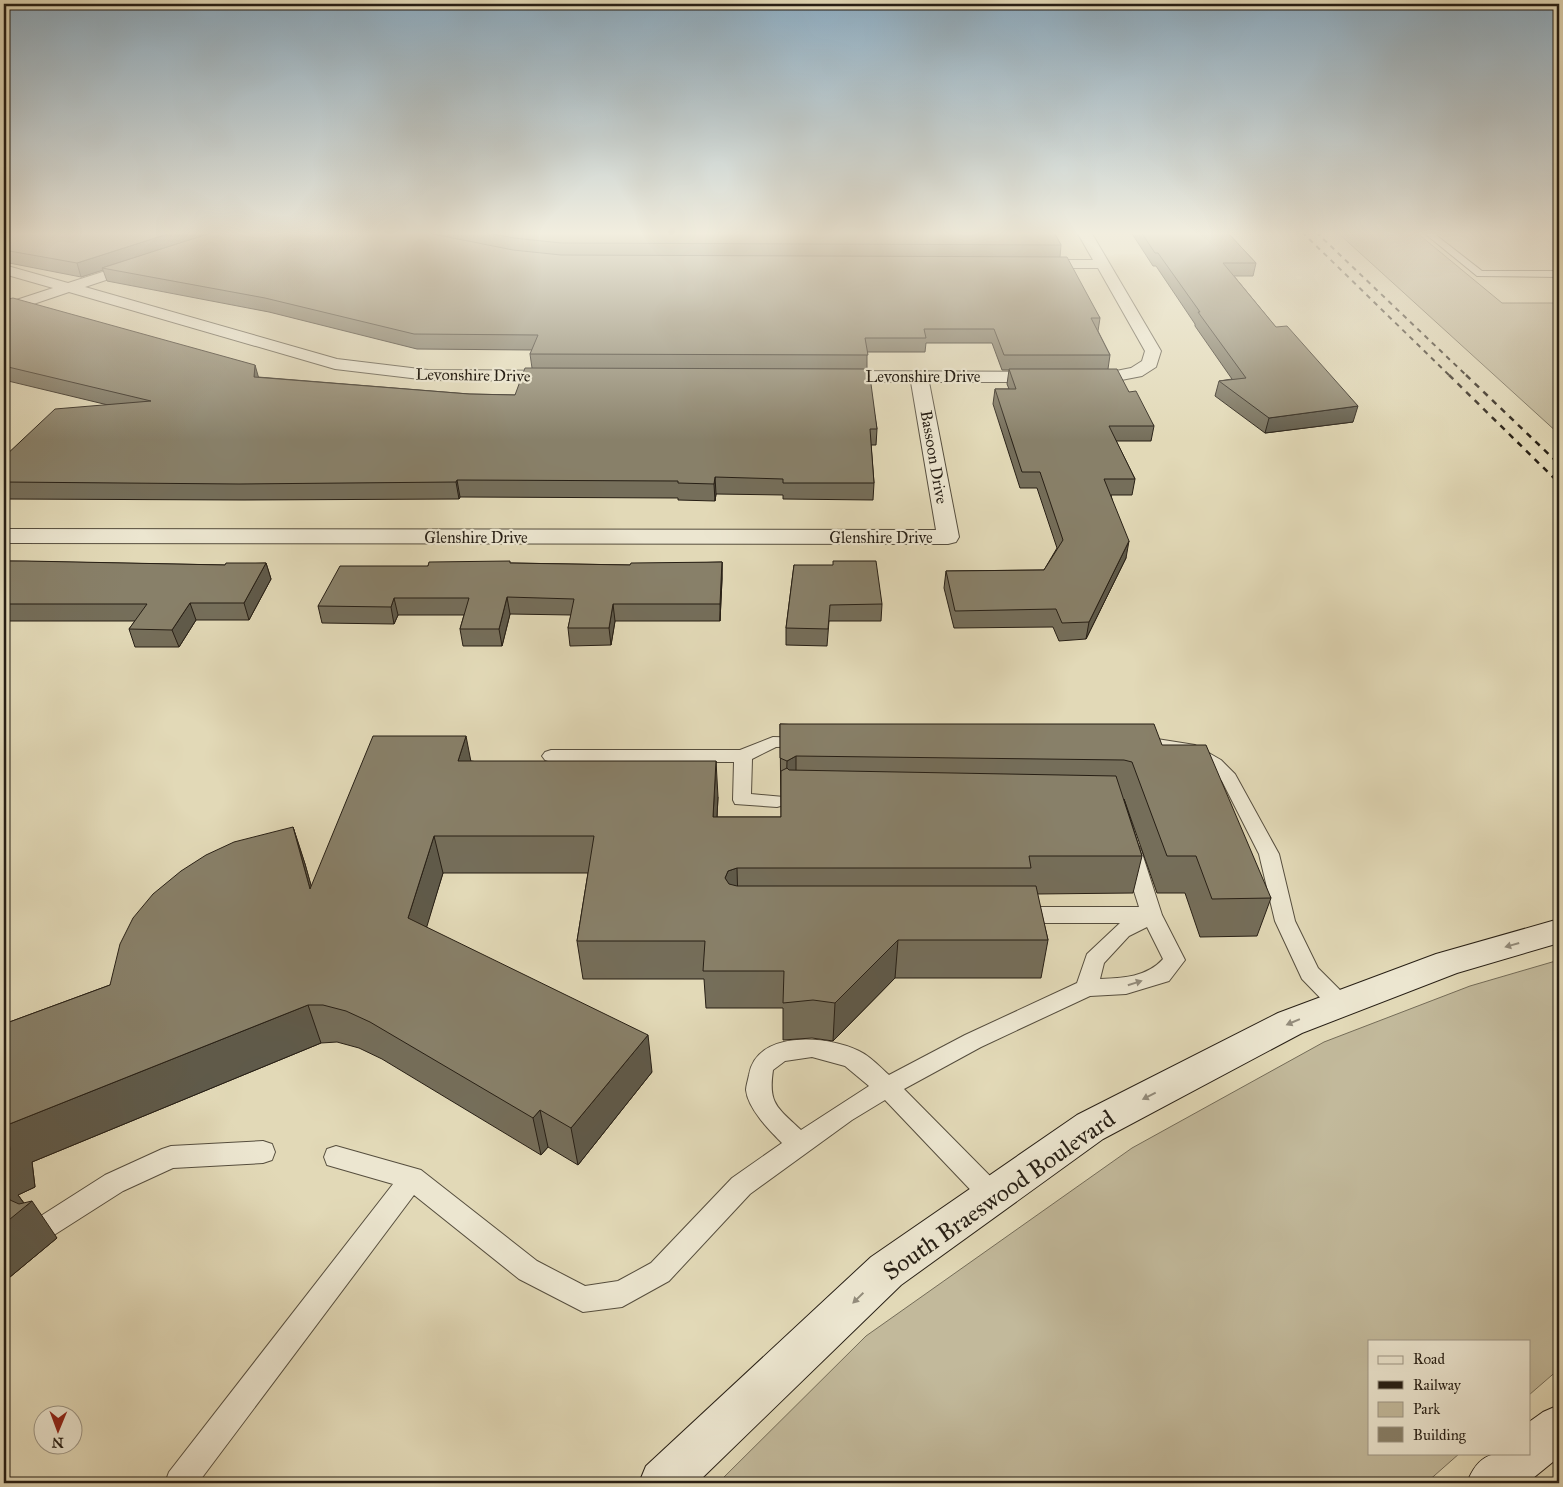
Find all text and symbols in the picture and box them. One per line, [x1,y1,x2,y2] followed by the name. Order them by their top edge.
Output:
[415,364,531,386] street label: Levonshire Drive
[866,367,981,386] street label: Levonshire Drive
[916,409,952,505] street label: Bassoon Drive
[424,528,528,547] street label: Glenshire Drive
[829,528,933,547] street label: Glenshire Drive
[1505,941,1520,949] one-way arrow
[1128,979,1143,987] one-way arrow
[1286,1019,1301,1027] one-way arrow
[1142,1092,1156,1100] one-way arrow
[877,1103,1121,1287] street label: South Braeswood Boulevard
[852,1292,864,1304] one-way arrow
[1368,1340,1530,1454] legend
[1413,1350,1445,1368] text: Road
[1413,1376,1462,1394] text: Railway
[1413,1400,1440,1418] text: Park
[32,1404,82,1454] north arrow
[1413,1426,1467,1444] text: Building
[52,1434,64,1451] text: N

